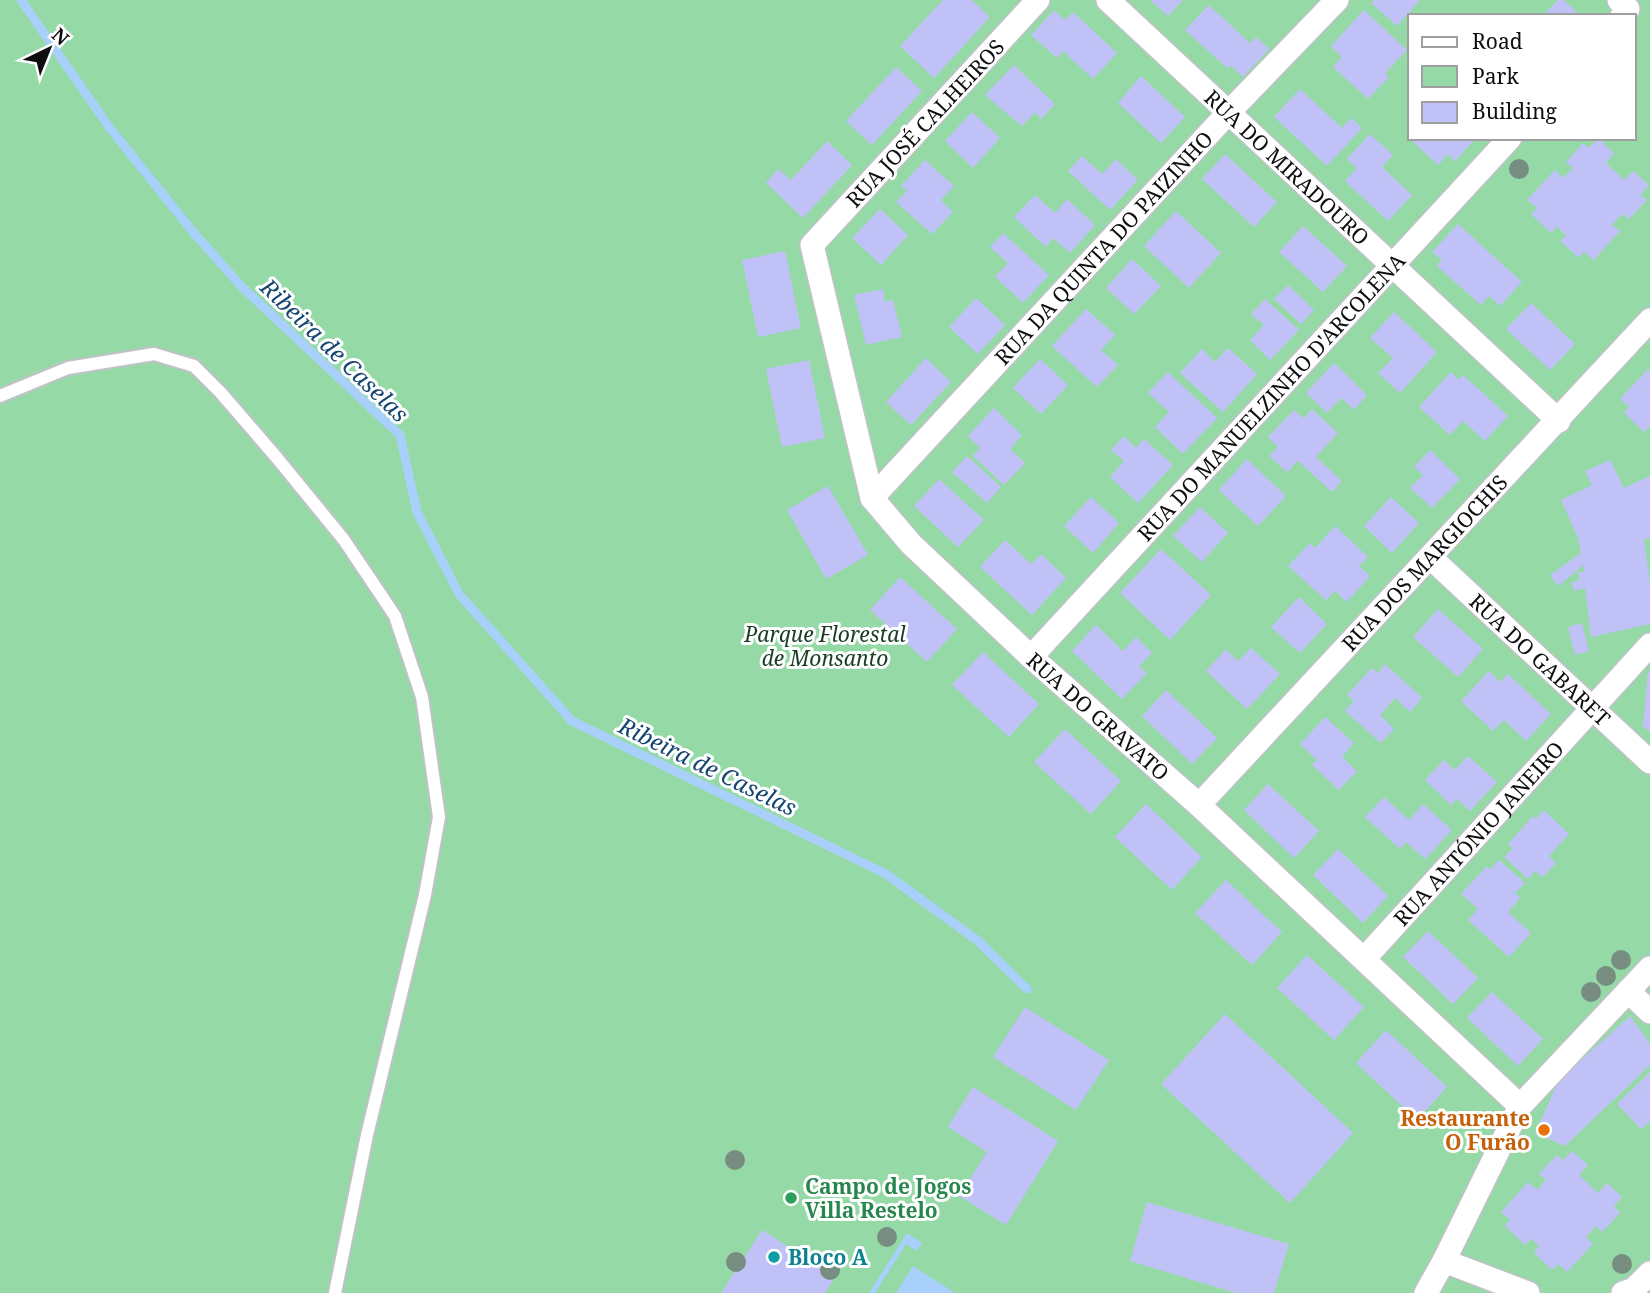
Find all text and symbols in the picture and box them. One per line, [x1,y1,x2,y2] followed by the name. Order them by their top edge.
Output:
[14,14,84,84] north arrow
[1408,14,1636,140] legend
[46,22,75,51] text: N
[1472,27,1523,55] text: Road
[840,33,1010,213] street label: RUA JOSÉ CALHEIROS
[1472,62,1519,90] text: Park
[1199,83,1376,251] street label: RUA DO MIRADOURO
[1472,97,1557,125] text: Building
[988,125,1219,371] street label: RUA DA QUINTA DO PAIZINHO
[1131,247,1411,547] street label: RUA DO MANUELZINHO D'ARCOLENA
[253,270,416,429] water label: Ribeira de Caselas
[1335,468,1513,657] street label: RUA DOS MARGIOCHIS
[1464,587,1616,732] street label: RUA DO GABARET
[743,620,906,672] park label: Parque Florestal de Monsanto
[1021,646,1175,786] street label: RUA DO GRAVATO
[613,709,803,823] water label: Ribeira de Caselas
[1387,735,1570,932] street label: RUA ANTÓNIO JANEIRO
[1400,1104,1530,1156] place label: Restaurante O Furão
[1536,1122,1552,1138] marker: Restaurante O Furão
[805,1172,971,1224] place label: Campo de Jogos Villa Restelo
[783,1190,799,1206] marker: Campo de Jogos Villa Restelo
[788,1243,868,1271] place label: Bloco A
[766,1249,782,1265] marker: Bloco A

